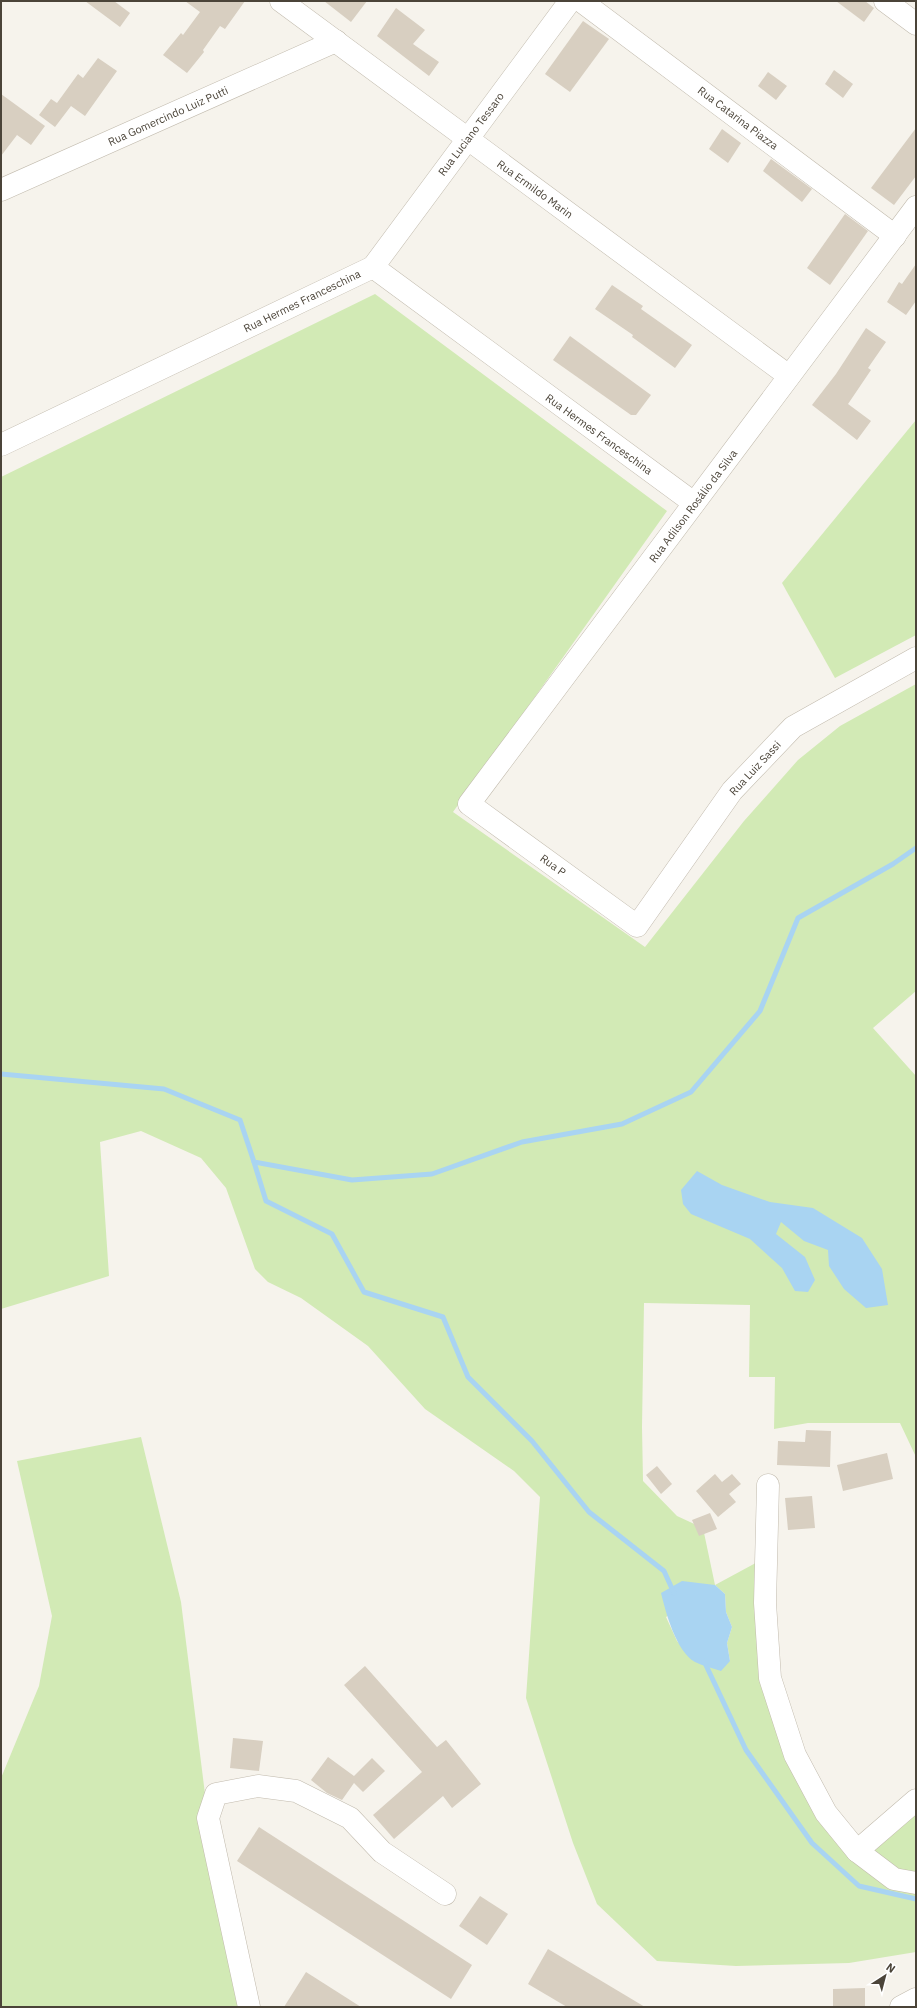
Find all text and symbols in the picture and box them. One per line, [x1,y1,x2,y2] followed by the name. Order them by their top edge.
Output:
[106,83,230,149] street label: Rua Gomercindo Luiz Putti
[695,83,781,153] street label: Rua Catarina Piazza
[435,90,507,178] street label: Rua Luciano Tessaro
[494,157,576,221] street label: Rua Ermildo Marin
[241,266,363,336] street label: Rua Hermes Franceschina
[543,390,655,478] street label: Rua Hermes Franceschina
[646,447,740,565] street label: Rua Adilson Rosálio da Silva
[726,738,784,798] street label: Rua Luiz Sassi
[537,851,569,879] street label: Rua P
[865,1956,905,1996] north arrow
[884,1960,898,1976] text: N

